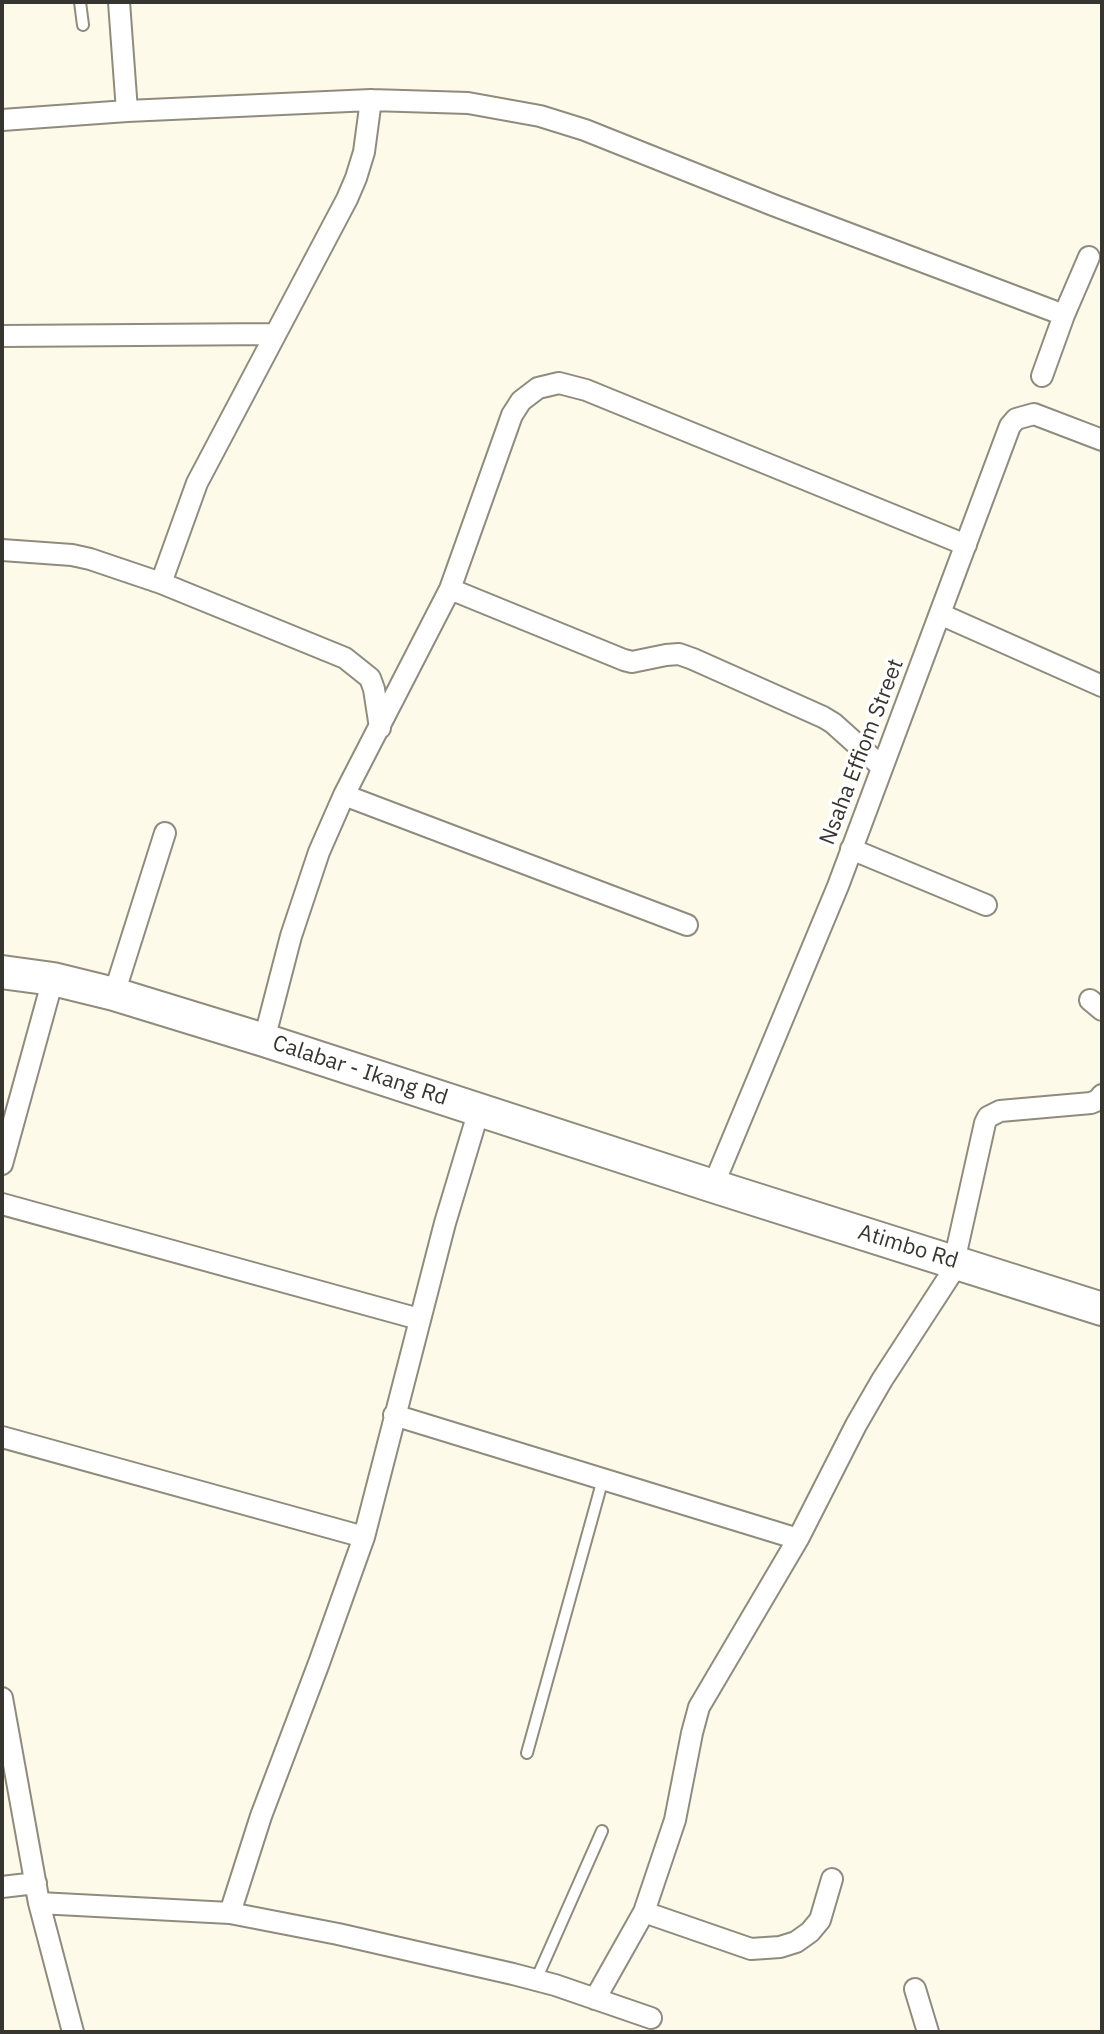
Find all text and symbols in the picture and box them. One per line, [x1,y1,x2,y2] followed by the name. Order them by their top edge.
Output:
[814,655,910,849] street label: Nsaha Effiom Street
[269,1030,451,1112] street label: Calabar - Ikang Rd
[855,1219,961,1275] street label: Atimbo Rd

